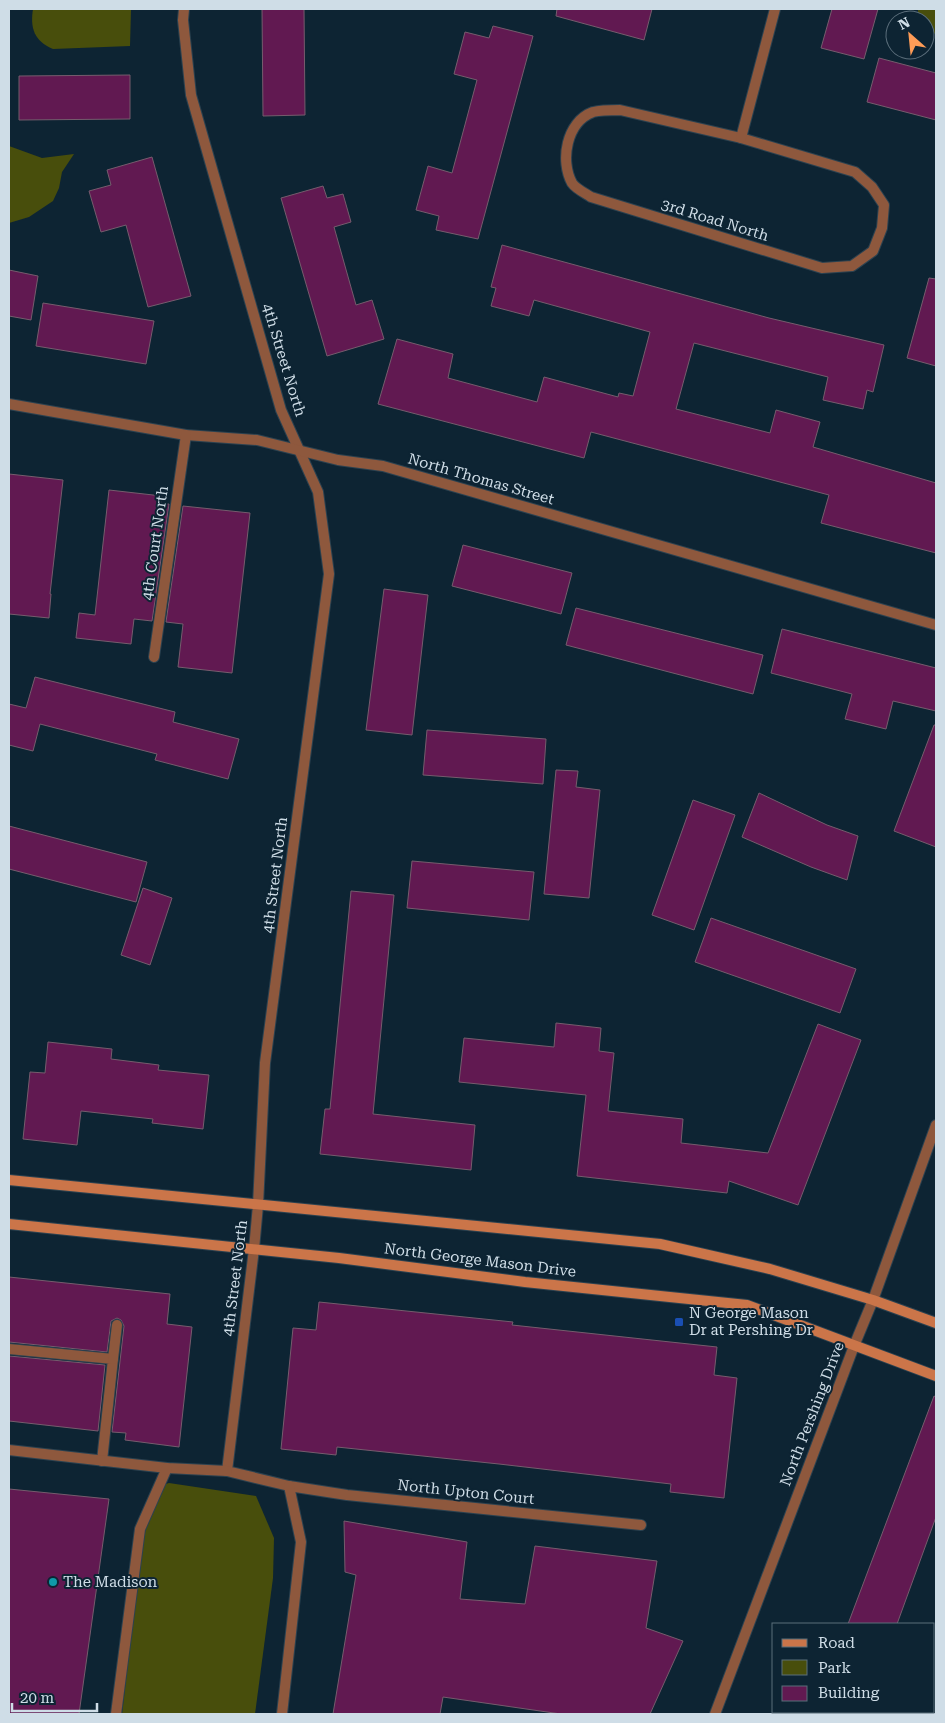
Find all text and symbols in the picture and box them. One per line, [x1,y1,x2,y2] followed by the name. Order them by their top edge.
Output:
[885,10,935,60] north arrow
[896,14,913,33] text: N
[659,195,771,245] street label: 3rd Road North
[258,301,310,419] street label: 4th Street North
[406,450,557,509] street label: North Thomas Street
[138,484,172,601] street label: 4th Court North
[259,816,291,934] street label: 4th Street North
[219,1219,251,1337] street label: 4th Street North
[383,1239,577,1281] street label: North George Mason Drive
[689,1304,813,1339] place label: N George Mason Dr at Pershing Dr
[673,1316,685,1328] marker: N George Mason Dr at Pershing Dr
[776,1339,848,1489] street label: North Pershing Drive
[397,1476,536,1508] street label: North Upton Court
[63,1573,158,1591] place label: The Madison
[47,1576,59,1588] marker: The Madison
[772,1623,935,1713] legend
[818,1634,855,1652] text: Road
[818,1659,852,1677] text: Park
[12,1680,98,1712] scale bar
[818,1684,880,1702] text: Building
[20,1689,55,1707] text: 20 m

